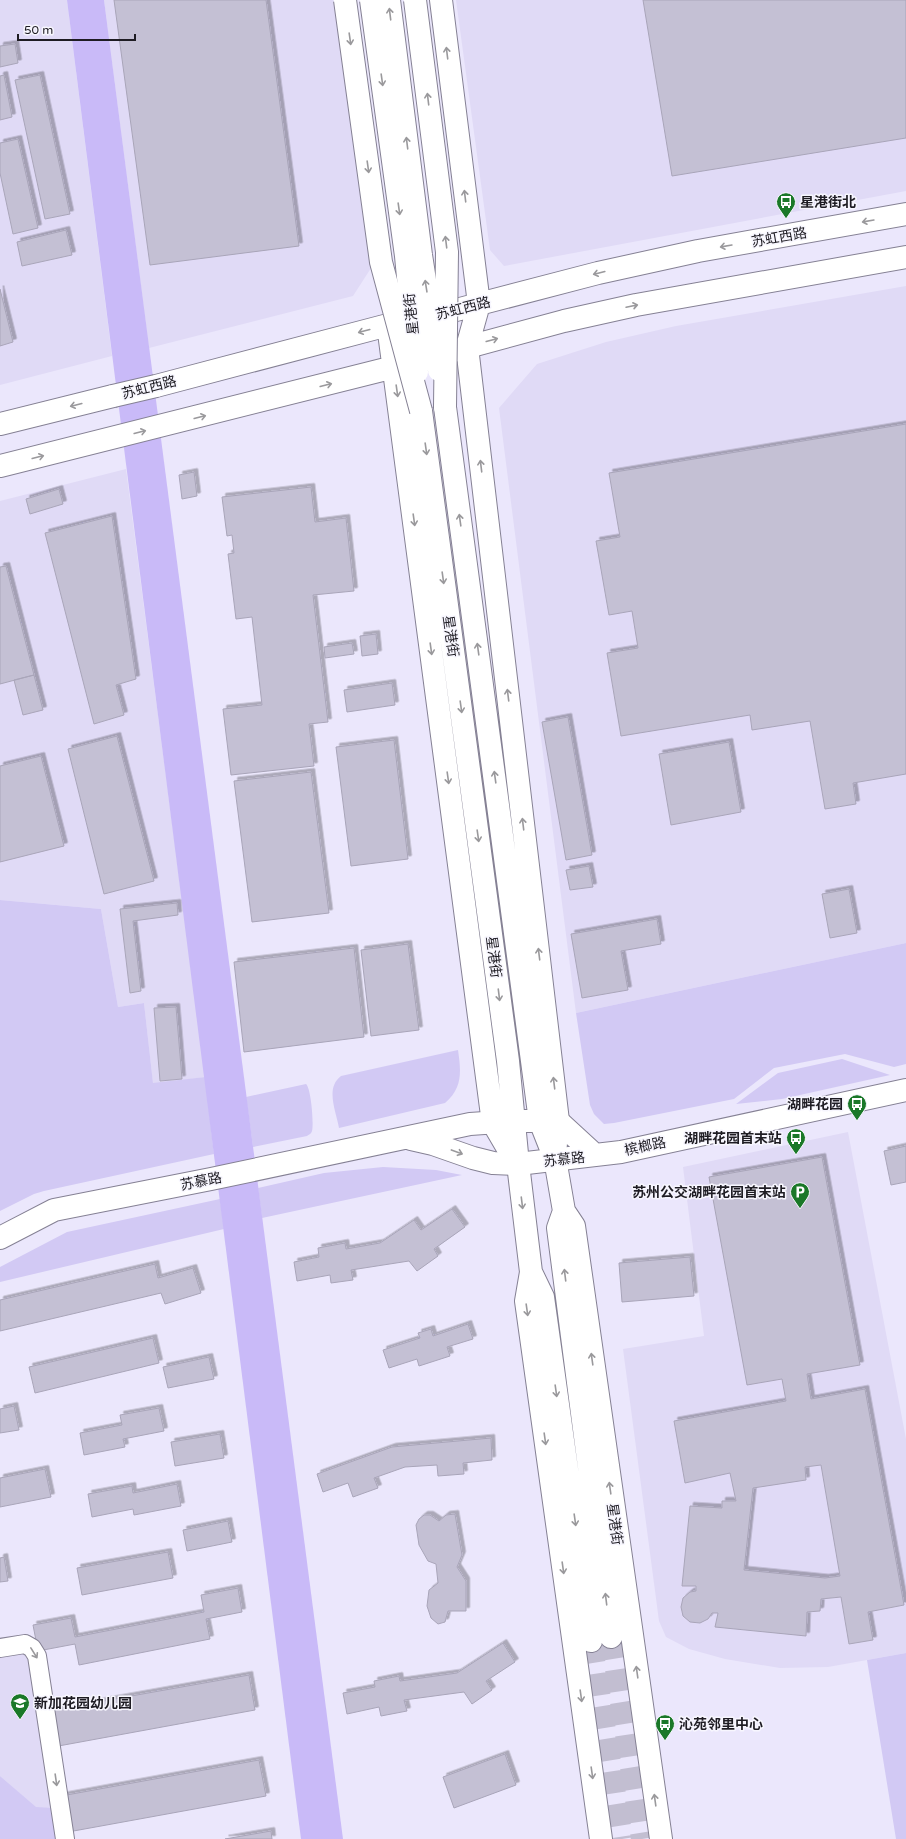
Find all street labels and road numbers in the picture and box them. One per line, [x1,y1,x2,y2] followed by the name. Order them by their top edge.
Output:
[750,224,808,251] street label: 苏虹西路
[401,292,422,336] street label: 星港街
[434,293,492,324] street label: 苏虹西路
[120,372,178,403] street label: 苏虹西路
[439,614,462,658] street label: 星港街
[483,935,504,979] street label: 星港街
[623,1134,667,1159] street label: 槟榔路
[542,1149,586,1170] street label: 苏慕路
[179,1169,223,1194] street label: 苏慕路
[603,1502,626,1546] street label: 星港街

